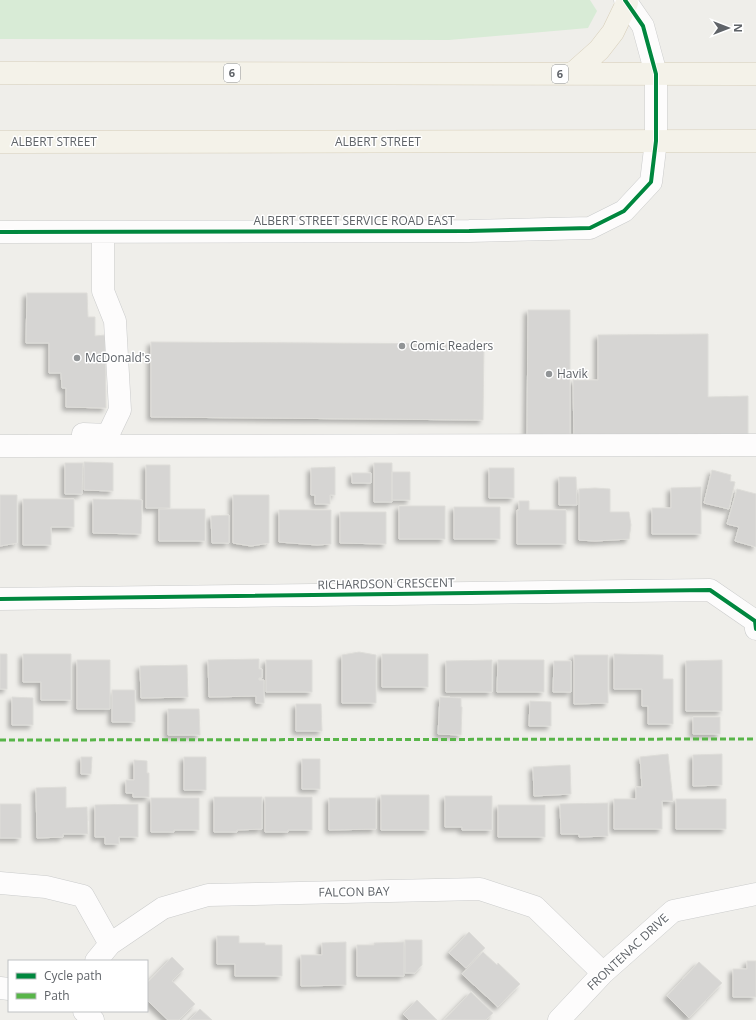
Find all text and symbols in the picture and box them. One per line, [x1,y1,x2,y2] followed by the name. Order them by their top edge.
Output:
[708,8,748,48] north arrow
[731,24,746,32] text: N
[224,64,240,82] road number: 6
[552,65,568,83] road number: 6
[11,133,97,150] street label: ALBERT STREET
[335,133,421,150] street label: ALBERT STREET
[253,212,455,229] street label: ALBERT STREET SERVICE ROAD EAST
[410,337,494,354] place label: Comic Readers
[397,341,407,351] marker: Comic Readers
[85,349,150,366] place label: McDonald's
[72,353,82,363] marker: McDonald's
[557,365,589,382] place label: Havik
[544,369,554,379] marker: Havik
[317,574,455,593] street label: RICHARDSON CRESCENT
[318,882,390,901] street label: FALCON BAY
[583,909,672,994] street label: FRONTENAC DRIVE
[8,960,148,1012] legend
[44,967,102,984] text: Cycle path
[44,987,70,1004] text: Path

